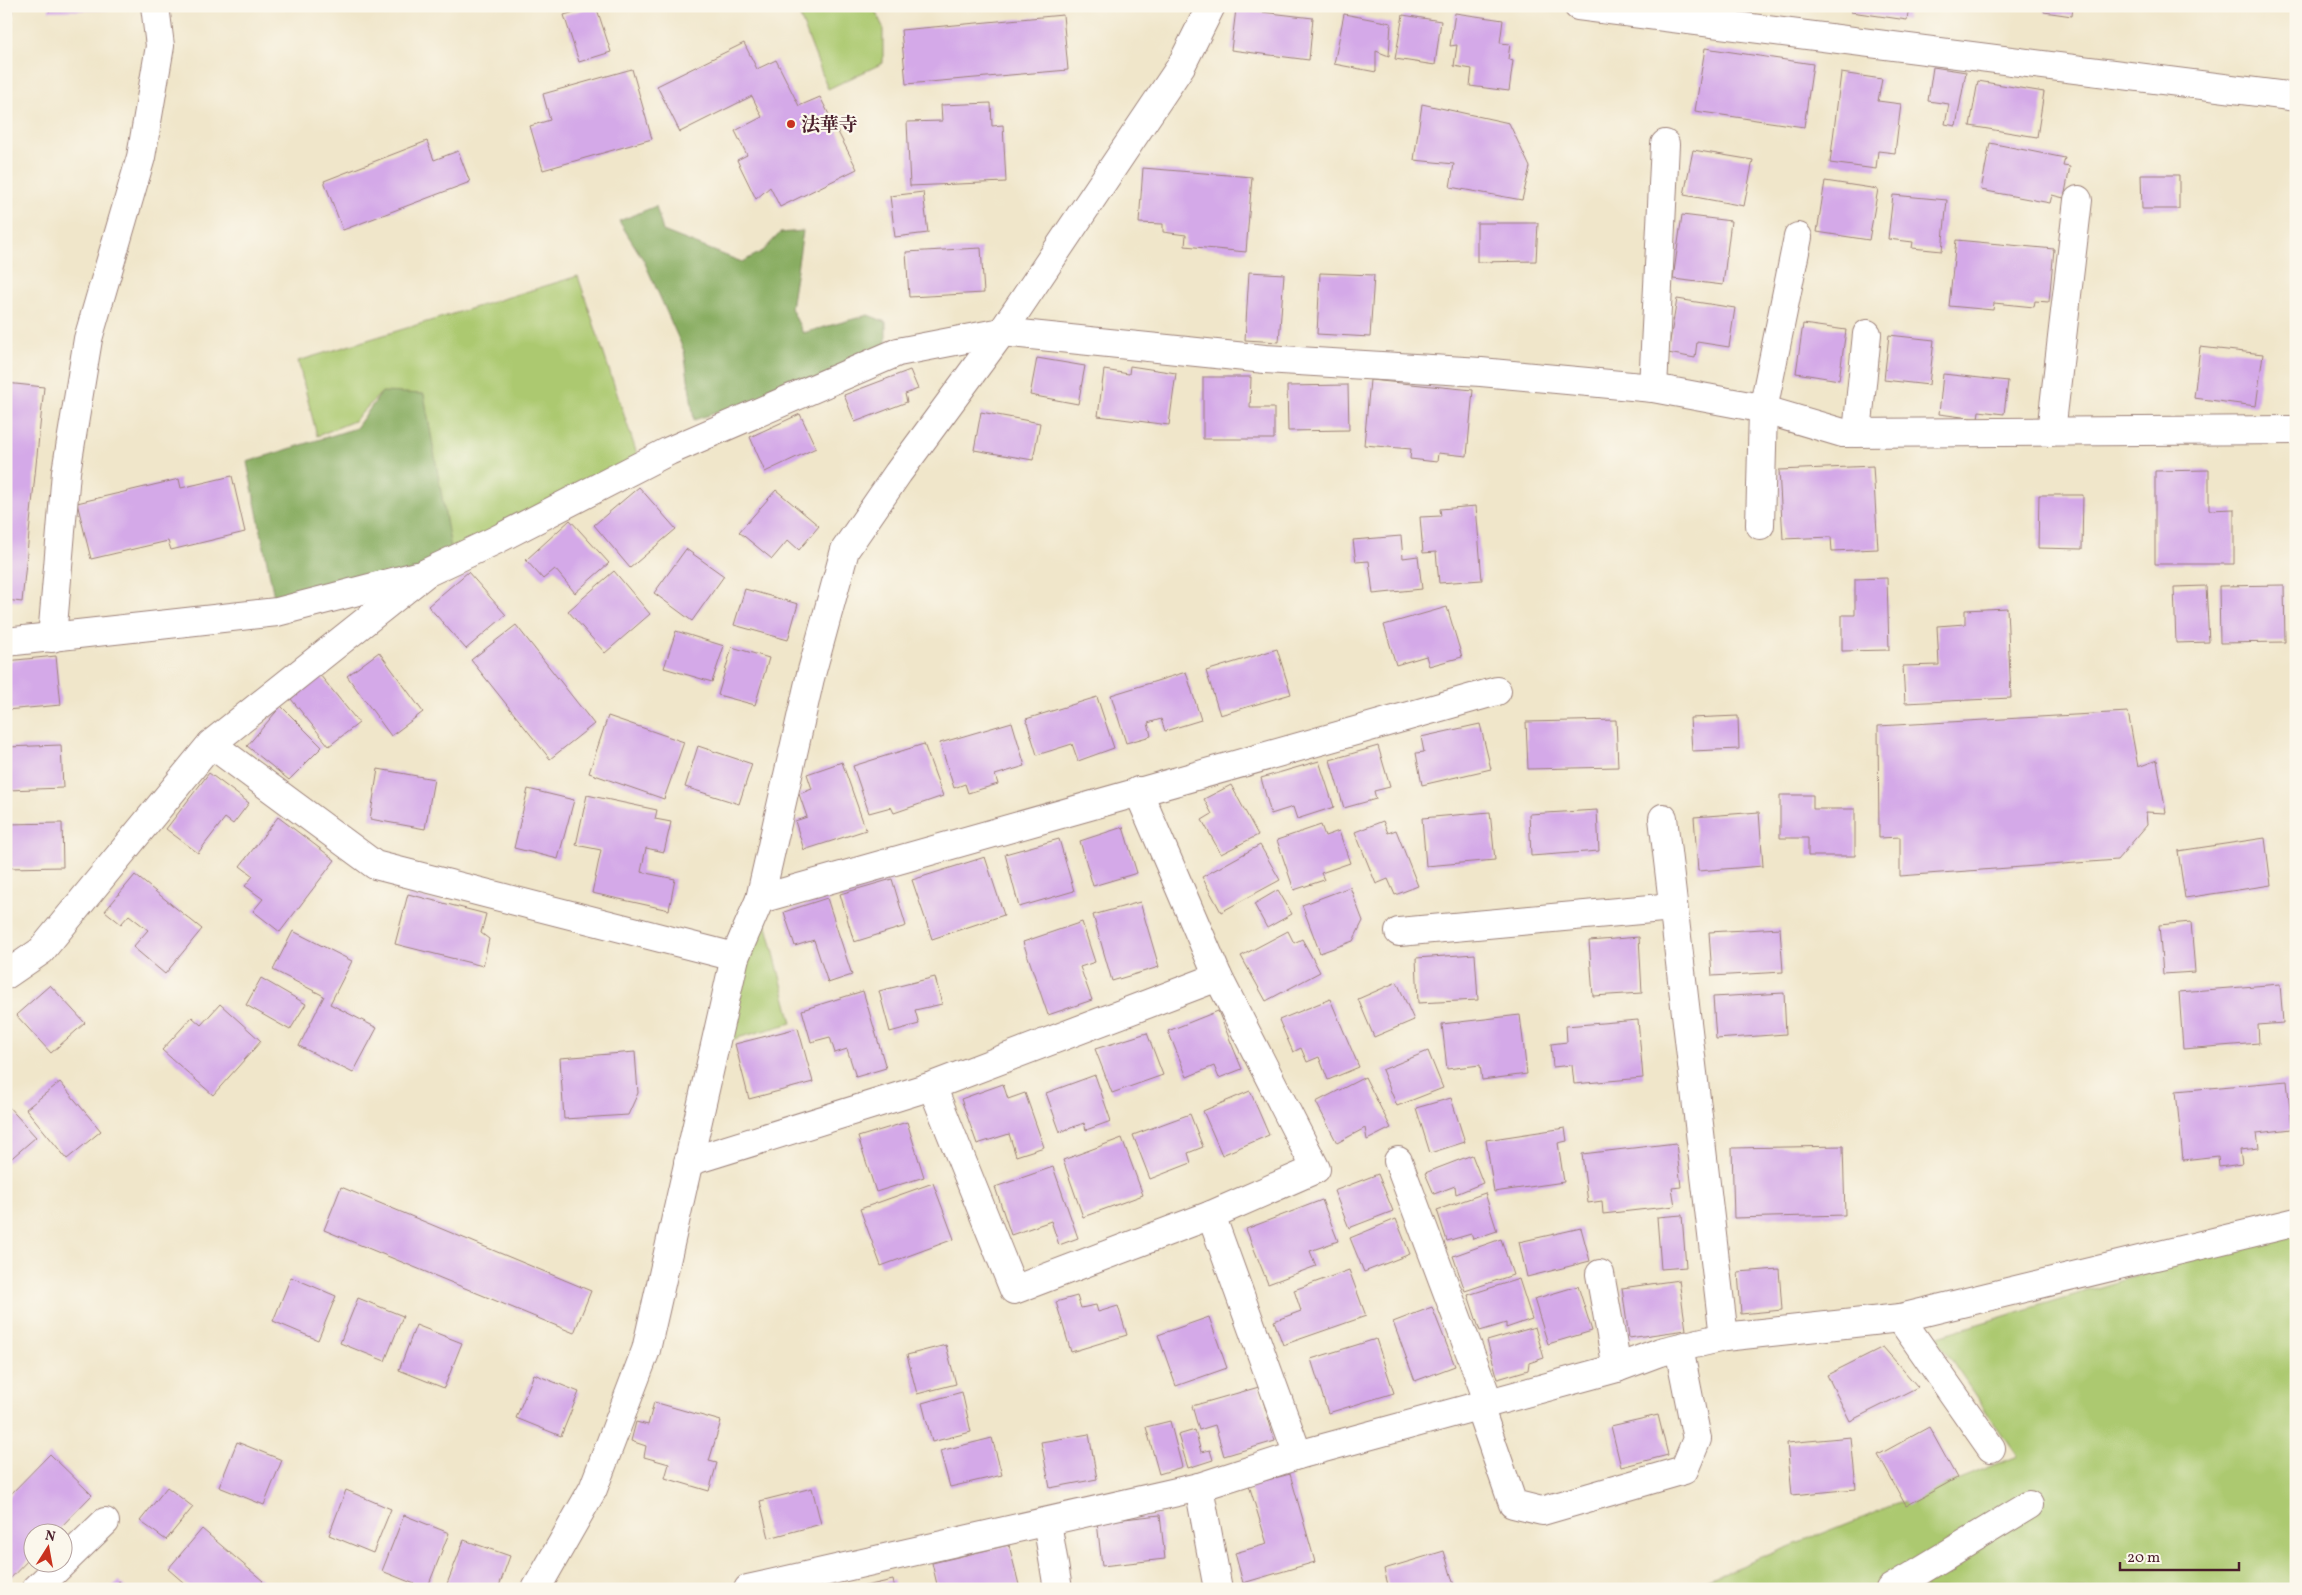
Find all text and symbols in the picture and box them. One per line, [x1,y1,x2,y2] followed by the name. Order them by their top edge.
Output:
[801,113,858,139] place label: 法華寺
[785,118,797,130] marker: 法華寺
[22,1522,72,1572] north arrow
[43,1526,57,1547] text: N
[2120,1540,2238,1572] scale bar
[2127,1548,2160,1569] text: 20 m

